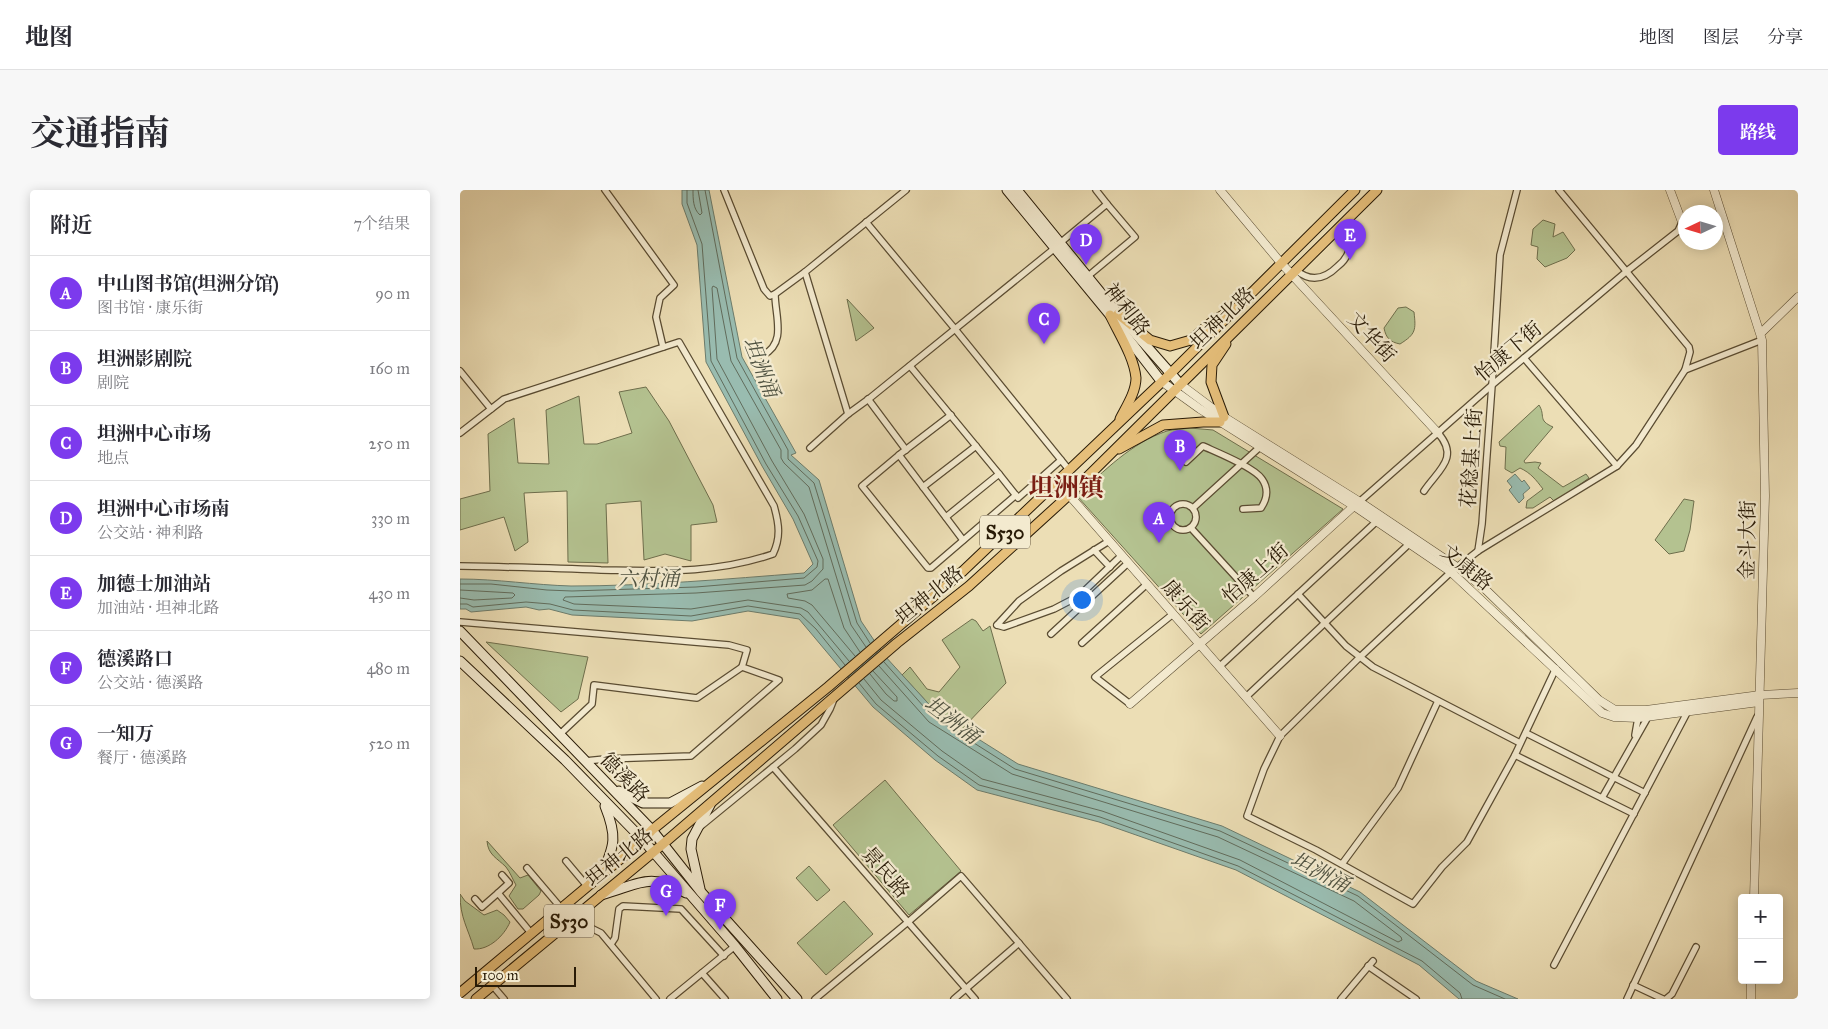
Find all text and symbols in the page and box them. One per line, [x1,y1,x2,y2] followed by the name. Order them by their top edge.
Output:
[25,22,73,52] text: 地图
[1639,26,1675,48] text: 地图
[1703,26,1739,48] text: 图层
[1767,26,1803,48] text: 分享
[1718,105,1798,155] button: 路线
[30,112,170,155] text: 交通指南
[1678,205,1723,250] north arrow
[50,212,92,238] text: 附近
[353,214,410,233] text: 7个结果
[1334,219,1366,260] pin: E
[1070,224,1102,265] pin: D
[97,272,279,295] text: 中山图书馆(坦洲分馆)
[1099,278,1155,340] street label: 神利路
[1185,282,1259,354] street label: 坦神北路
[61,284,71,303] text: A
[375,284,410,303] text: 90 m
[97,298,203,317] text: 图书馆 · 康乐街
[1028,303,1060,344] pin: C
[1343,307,1401,367] street label: 文华街
[1470,316,1546,386] street label: 怡康下街
[737,333,786,403] water label: 坦洲涌
[97,347,192,370] text: 坦洲影剧院
[61,359,71,378] text: B
[369,359,410,378] text: 160 m
[97,373,129,392] text: 剧院
[1456,407,1486,509] street label: 花稔基上街
[97,422,211,445] text: 坦洲中心市场
[1164,430,1196,471] pin: B
[61,434,71,453] text: C
[369,434,410,453] text: 250 m
[97,448,129,467] text: 地点
[1028,472,1104,503] district label: 坦洲镇
[97,497,230,520] text: 坦洲中心市场南
[1734,500,1760,580] street label: 金斗大街
[1143,502,1175,543] pin: A
[60,509,72,528] text: D
[371,509,410,528] text: 330 m
[980,516,1030,548] road number: S530
[97,523,203,542] text: 公交站 · 神利路
[1217,538,1293,608] street label: 怡康上街
[1436,539,1498,595] street label: 文康路
[890,561,968,629] street label: 坦神北路
[616,565,682,593] water label: 六村涌
[97,572,211,595] text: 加德士加油站
[1157,574,1215,636] street label: 康乐街
[60,584,72,603] text: E
[368,584,410,603] text: 430 m
[1069,587,1095,613] your location
[97,598,219,617] text: 加油站 · 坦神北路
[97,647,173,670] text: 德溪路口
[61,659,71,678] text: F
[366,659,410,678] text: 480 m
[97,673,203,692] text: 公交站 · 德溪路
[919,691,987,751] water label: 坦洲涌
[97,722,154,745] text: 一知万
[60,734,72,753] text: G
[368,734,410,753] text: 520 m
[596,747,654,807] street label: 德溪路
[97,748,187,767] text: 餐厅 · 德溪路
[580,823,658,891] street label: 坦神北路
[857,841,915,903] street label: 景民路
[1286,846,1356,899] water label: 坦洲涌
[650,875,682,916] pin: G
[704,889,736,930] pin: F
[1738,894,1783,984] map controls
[1738,894,1783,939] button: +
[544,904,594,938] road number: S530
[1738,939,1783,984] button: −
[475,964,576,987] scale bar
[482,967,519,984] text: 100 m

